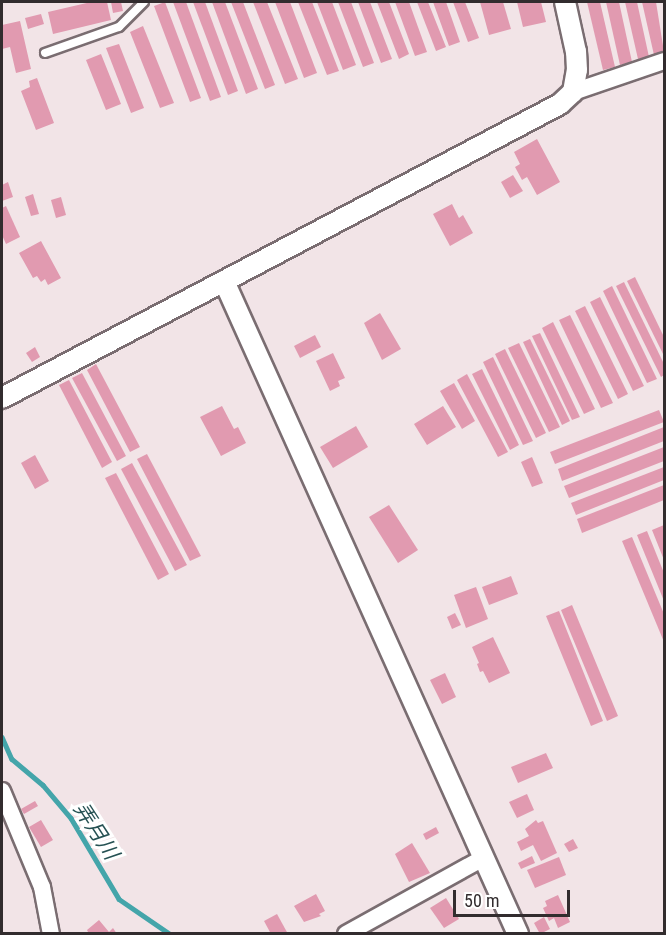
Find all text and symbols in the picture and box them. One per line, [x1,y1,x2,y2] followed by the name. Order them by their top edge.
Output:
[68,798,124,864] water label: 弄月川
[456,878,573,916] scale bar
[464,890,499,911] text: 50 m

